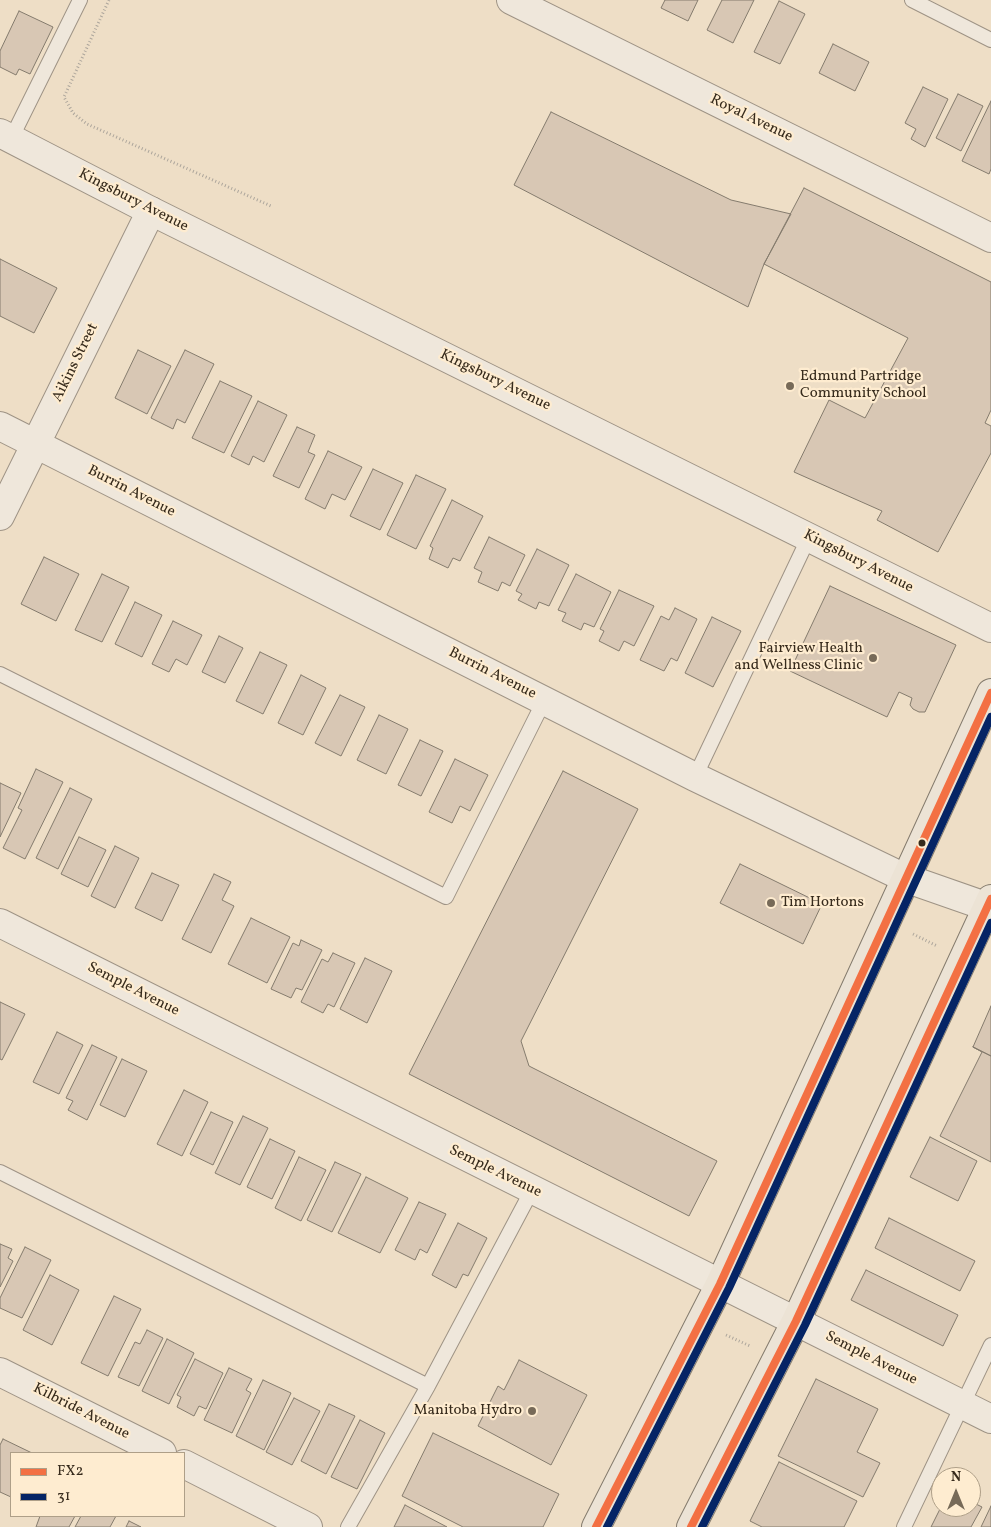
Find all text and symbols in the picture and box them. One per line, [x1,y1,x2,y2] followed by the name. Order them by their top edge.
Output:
[707,91,795,147] street label: Royal Avenue
[75,166,191,236] street label: Kingsbury Avenue
[49,321,103,405] street label: Aikins Street
[437,346,553,416] street label: Kingsbury Avenue
[800,368,926,403] place label: Edmund Partridge Community School
[784,380,796,392] marker: Edmund Partridge Community School
[84,462,178,522] street label: Burrin Avenue
[800,527,916,597] street label: Kingsbury Avenue
[734,640,863,675] place label: Fairview Health and Wellness Clinic
[445,644,539,704] street label: Burrin Avenue
[867,652,879,664] marker: Fairview Health and Wellness Clinic
[917,838,927,848] unlabelled marker
[781,894,864,912] place label: Tim Hortons
[765,897,777,909] marker: Tim Hortons
[84,959,182,1021] street label: Semple Avenue
[446,1142,544,1202] street label: Semple Avenue
[822,1328,920,1390] street label: Semple Avenue
[30,1380,132,1444] street label: Kilbride Avenue
[413,1402,522,1420] place label: Manitoba Hydro
[526,1405,538,1417] marker: Manitoba Hydro
[10,1452,185,1517] legend
[57,1461,83,1482] text: FX2
[931,1467,981,1517] north arrow
[951,1468,961,1487] text: N
[57,1486,71,1507] text: 31

